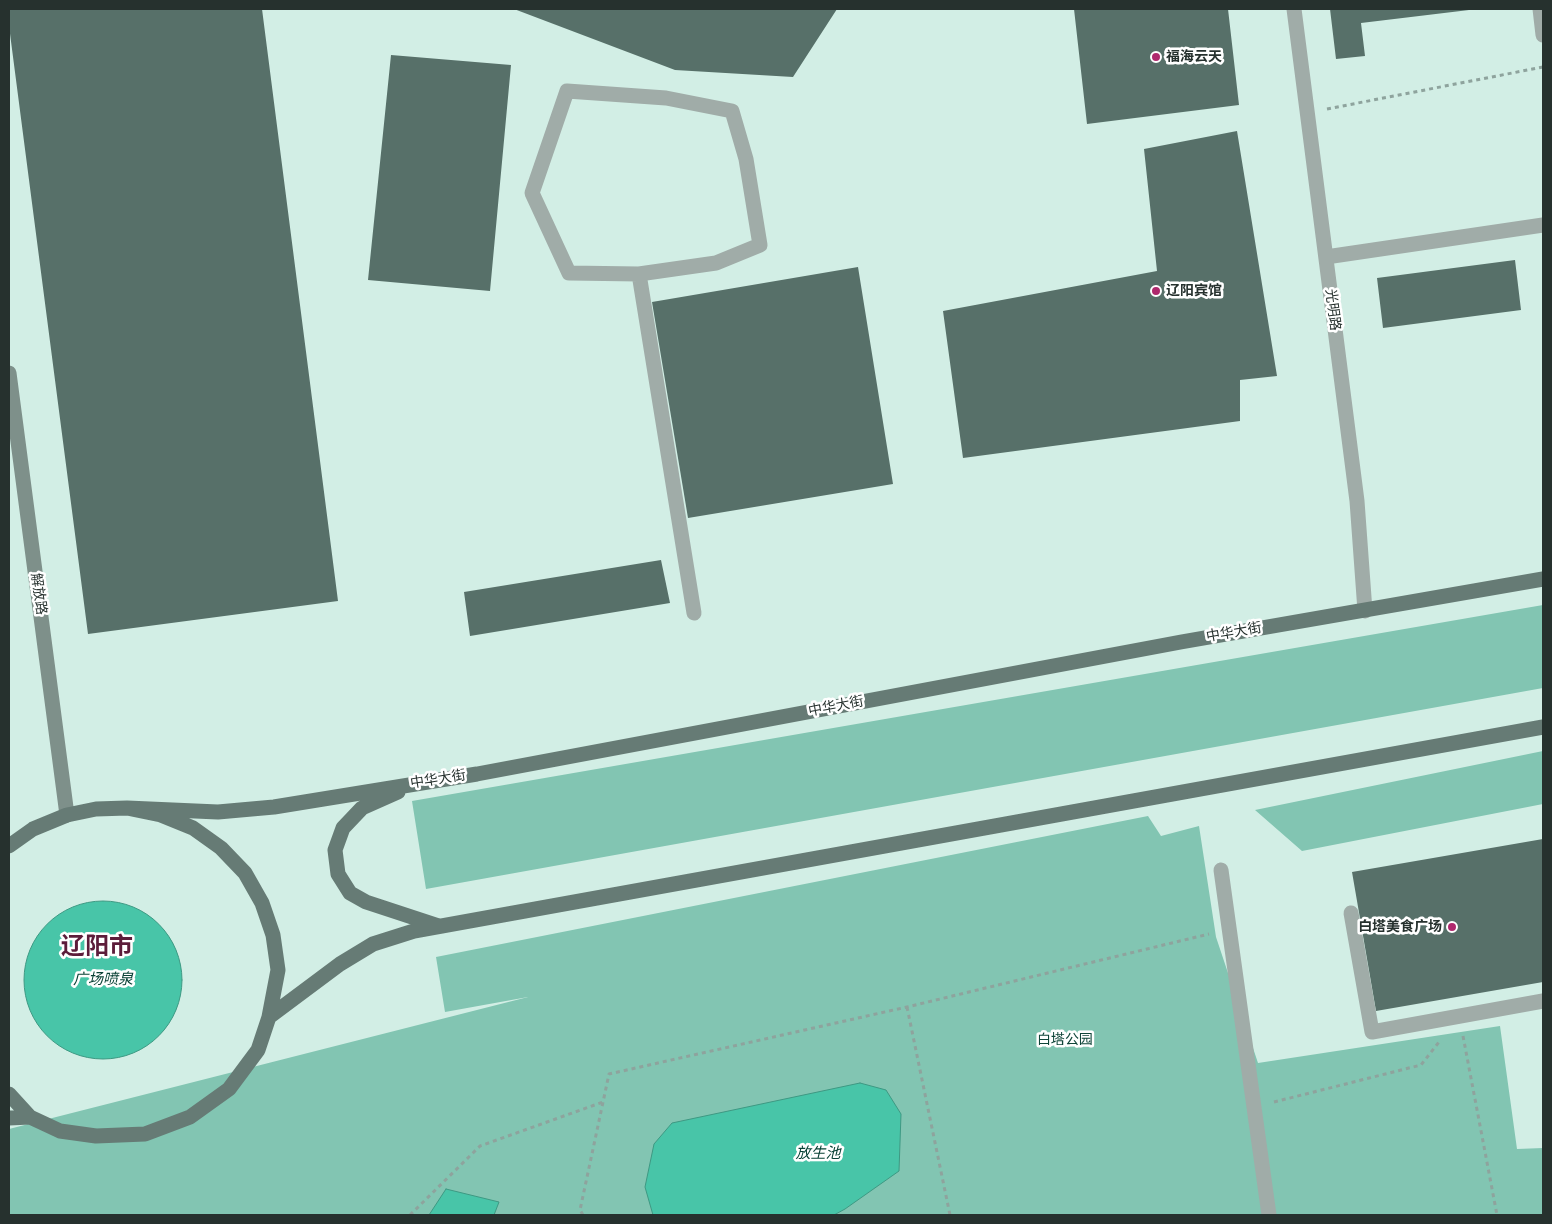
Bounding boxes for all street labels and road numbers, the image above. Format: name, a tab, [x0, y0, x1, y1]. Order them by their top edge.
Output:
street label: 光明路	[1321, 288, 1343, 332]
street label: 解放路	[27, 572, 49, 616]
street label: 中华大街	[1205, 620, 1263, 646]
street label: 中华大街	[807, 693, 865, 721]
street label: 中华大街	[409, 767, 467, 793]

